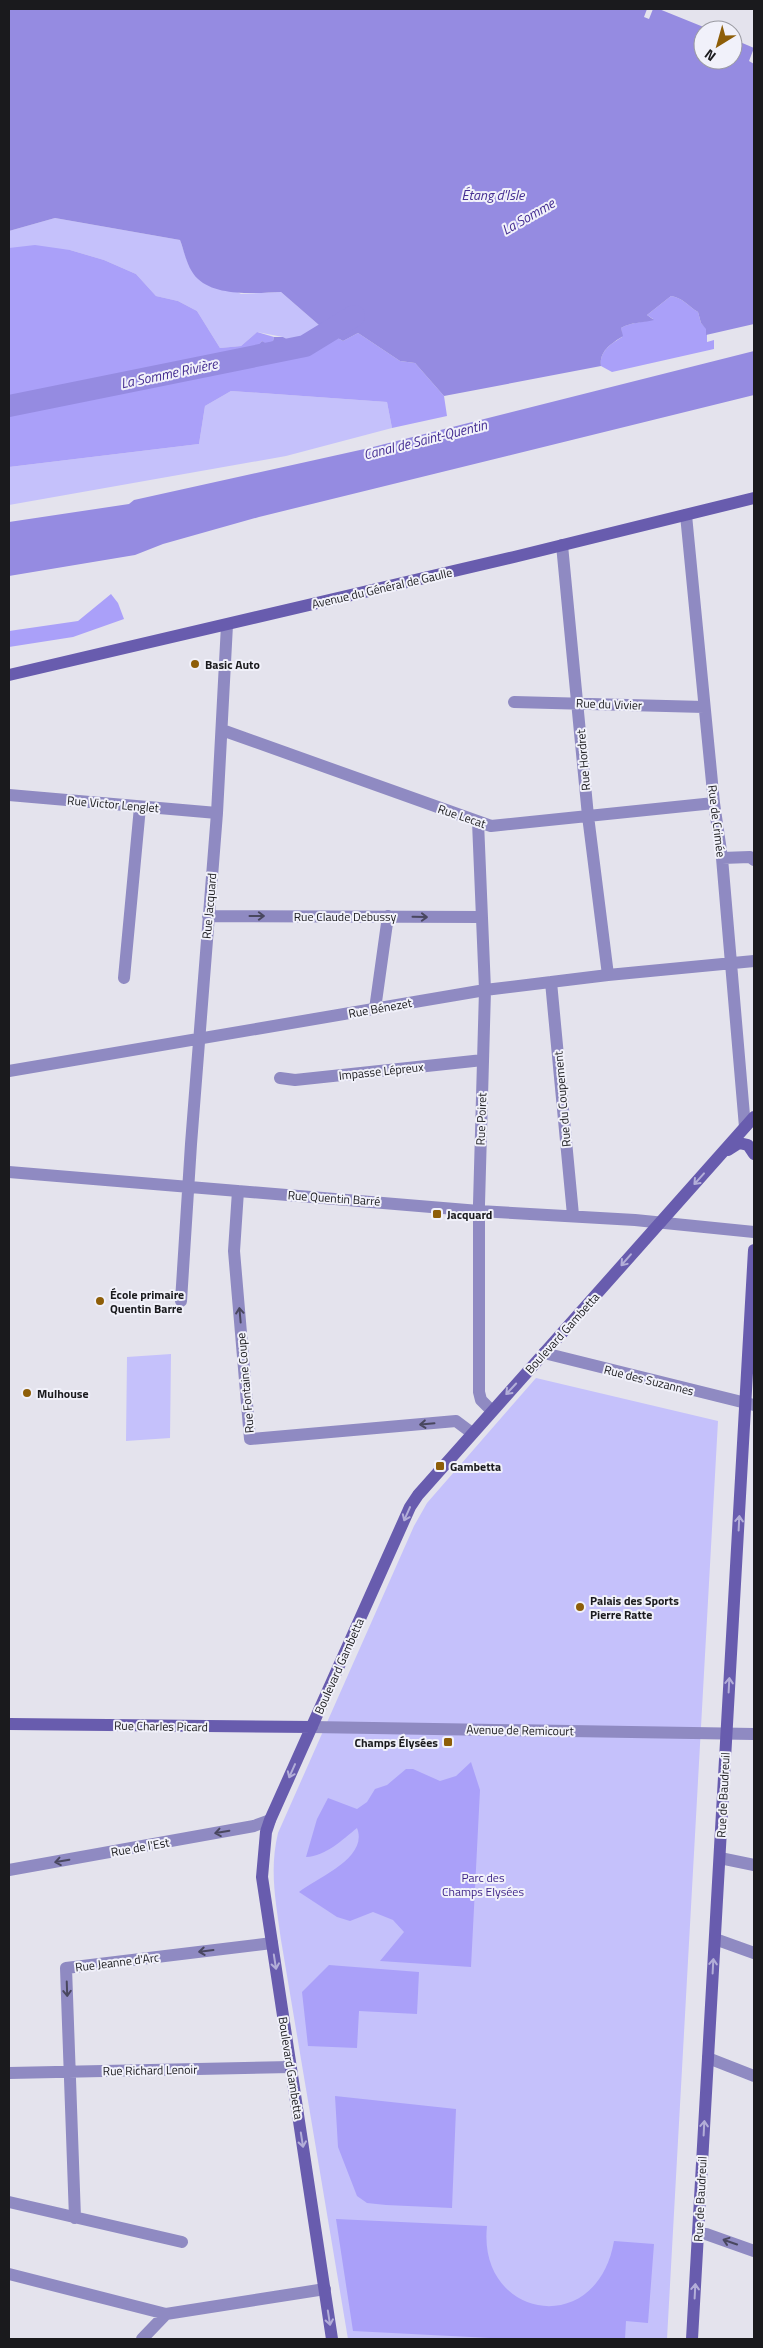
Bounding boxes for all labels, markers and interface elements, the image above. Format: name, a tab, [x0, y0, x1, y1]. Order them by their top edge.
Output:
north arrow	[693, 20, 743, 70]
text: N	[700, 44, 720, 67]
water label: Étang d'Isle	[461, 184, 526, 205]
water label: La Somme	[498, 192, 560, 240]
water label: La Somme Rivière	[119, 352, 221, 393]
water label: Canal de Saint-Quentin	[361, 413, 490, 464]
street label: Avenue du Général de Gaulle	[310, 563, 454, 613]
place label: Basic Auto	[205, 655, 260, 674]
marker: Basic Auto	[189, 658, 201, 670]
street label: Rue du Vivier	[576, 693, 642, 715]
street label: Rue Hordret	[571, 728, 595, 791]
street label: Rue de Crimée	[703, 784, 731, 858]
street label: Rue Victor Lenglet	[66, 791, 160, 818]
street label: Rue Lecat	[435, 799, 489, 833]
street label: Rue Jacquard	[197, 872, 221, 940]
street label: Rue Claude Debussy	[294, 907, 396, 926]
one-way arrow	[248, 911, 265, 921]
one-way arrow	[411, 912, 427, 922]
street label: Rue Bénezet	[347, 993, 414, 1023]
street label: Rue du Coupement	[548, 1050, 576, 1148]
street label: Impasse Lépreux	[338, 1057, 425, 1085]
street label: Rue Poiret	[471, 1092, 491, 1146]
one-way arrow	[693, 1173, 705, 1186]
street label: Rue Quentin Barré	[287, 1185, 381, 1211]
place label: Jacquard	[447, 1205, 492, 1224]
marker: Jacquard	[431, 1208, 443, 1220]
one-way arrow	[620, 1253, 632, 1266]
place label: École primaire Quentin Barre	[110, 1285, 184, 1318]
street label: Boulevard Gambetta	[520, 1288, 604, 1378]
marker: École primaire Quentin Barre	[94, 1295, 106, 1307]
one-way arrow	[235, 1307, 244, 1323]
street label: Rue Fontaine Coupe	[231, 1332, 259, 1434]
street label: Rue des Suzannes	[602, 1360, 696, 1400]
one-way arrow	[505, 1383, 517, 1396]
place label: Mulhouse	[37, 1384, 89, 1403]
marker: Mulhouse	[21, 1387, 33, 1399]
one-way arrow	[419, 1419, 435, 1429]
place label: Gambetta	[450, 1457, 501, 1476]
marker: Gambetta	[434, 1460, 446, 1472]
one-way arrow	[402, 1506, 412, 1521]
one-way arrow	[734, 1515, 743, 1531]
place label: Palais des Sports Pierre Ratte	[590, 1591, 679, 1624]
marker: Palais des Sports Pierre Ratte	[574, 1601, 586, 1613]
street label: Boulevard Gambetta	[309, 1615, 369, 1717]
one-way arrow	[725, 1677, 734, 1693]
street label: Rue Charles Picard	[114, 1716, 208, 1736]
street label: Avenue de Remicourt	[466, 1720, 575, 1740]
place label: Champs Élysées	[354, 1733, 438, 1752]
marker: Champs Élysées	[442, 1736, 454, 1748]
street label: Rue de Baudreuil	[711, 1752, 735, 1838]
one-way arrow	[287, 1763, 296, 1778]
one-way arrow	[215, 1827, 231, 1837]
street label: Rue de l'Est	[109, 1832, 172, 1861]
one-way arrow	[55, 1856, 71, 1866]
park label: Parc des Champs Elysées	[442, 1868, 524, 1901]
one-way arrow	[198, 1946, 214, 1956]
street label: Rue Jeanne d'Arc	[74, 1947, 160, 1977]
one-way arrow	[270, 1954, 280, 1970]
one-way arrow	[709, 1958, 718, 1974]
one-way arrow	[62, 1981, 71, 1997]
street label: Boulevard Gambetta	[274, 2015, 308, 2121]
street label: Rue Richard Lenoir	[103, 2060, 197, 2080]
one-way arrow	[700, 2121, 709, 2137]
one-way arrow	[297, 2132, 307, 2148]
street label: Rue de Baudreuil	[688, 2156, 712, 2242]
one-way arrow	[723, 2237, 738, 2246]
one-way arrow	[690, 2283, 699, 2299]
one-way arrow	[325, 2310, 335, 2326]

